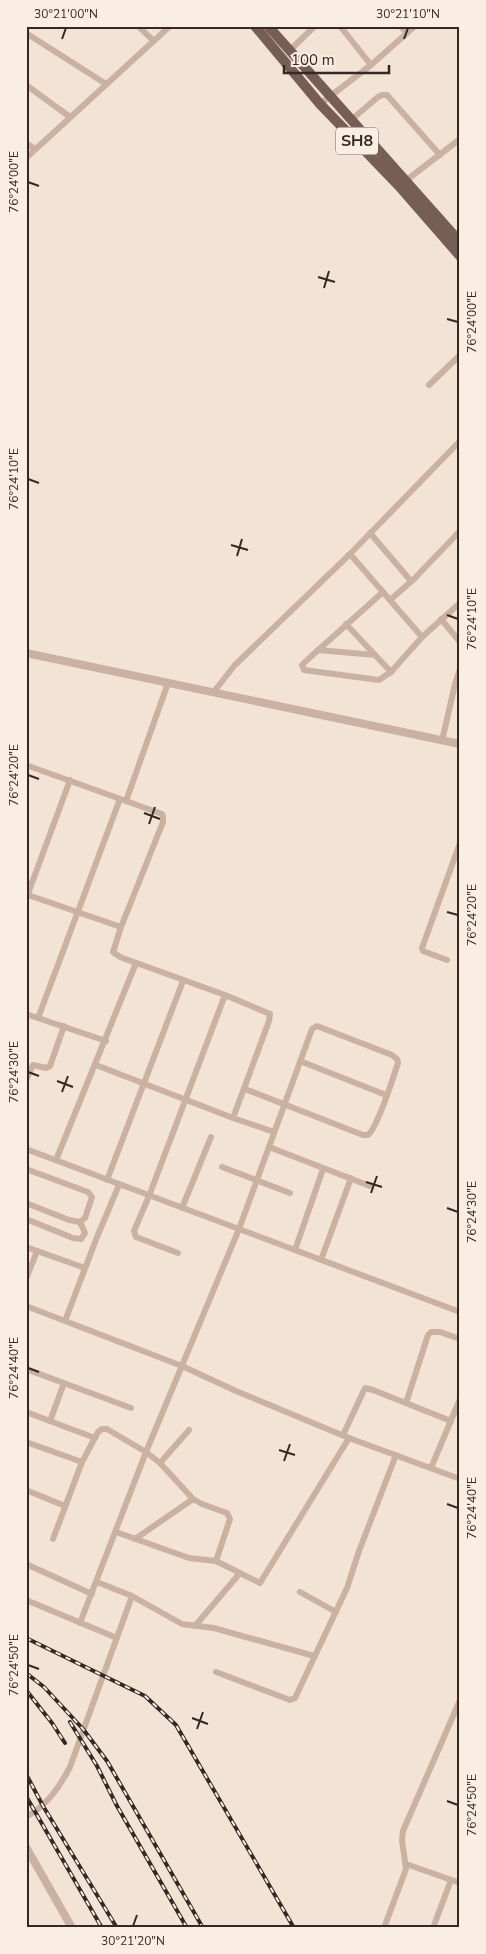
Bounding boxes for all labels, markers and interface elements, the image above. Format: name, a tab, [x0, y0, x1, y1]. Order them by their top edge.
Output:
text: 30°21'00"N	[34, 6, 98, 22]
text: 30°21'10"N	[376, 6, 440, 22]
scale bar	[284, 42, 388, 74]
text: 100 m	[291, 50, 335, 70]
road number: SH8	[336, 128, 378, 154]
text: 76°24'00"E	[6, 151, 22, 213]
text: 76°24'00"E	[464, 291, 480, 353]
text: 76°24'10"E	[6, 448, 22, 510]
text: 76°24'10"E	[464, 588, 480, 650]
text: 76°24'20"E	[6, 744, 22, 806]
text: 76°24'20"E	[464, 884, 480, 946]
text: 76°24'30"E	[6, 1041, 22, 1103]
text: 76°24'30"E	[464, 1181, 480, 1243]
text: 76°24'40"E	[6, 1337, 22, 1399]
text: 76°24'40"E	[464, 1477, 480, 1539]
text: 76°24'50"E	[6, 1634, 22, 1696]
text: 76°24'50"E	[464, 1774, 480, 1836]
text: 30°21'20"N	[101, 1933, 165, 1949]

